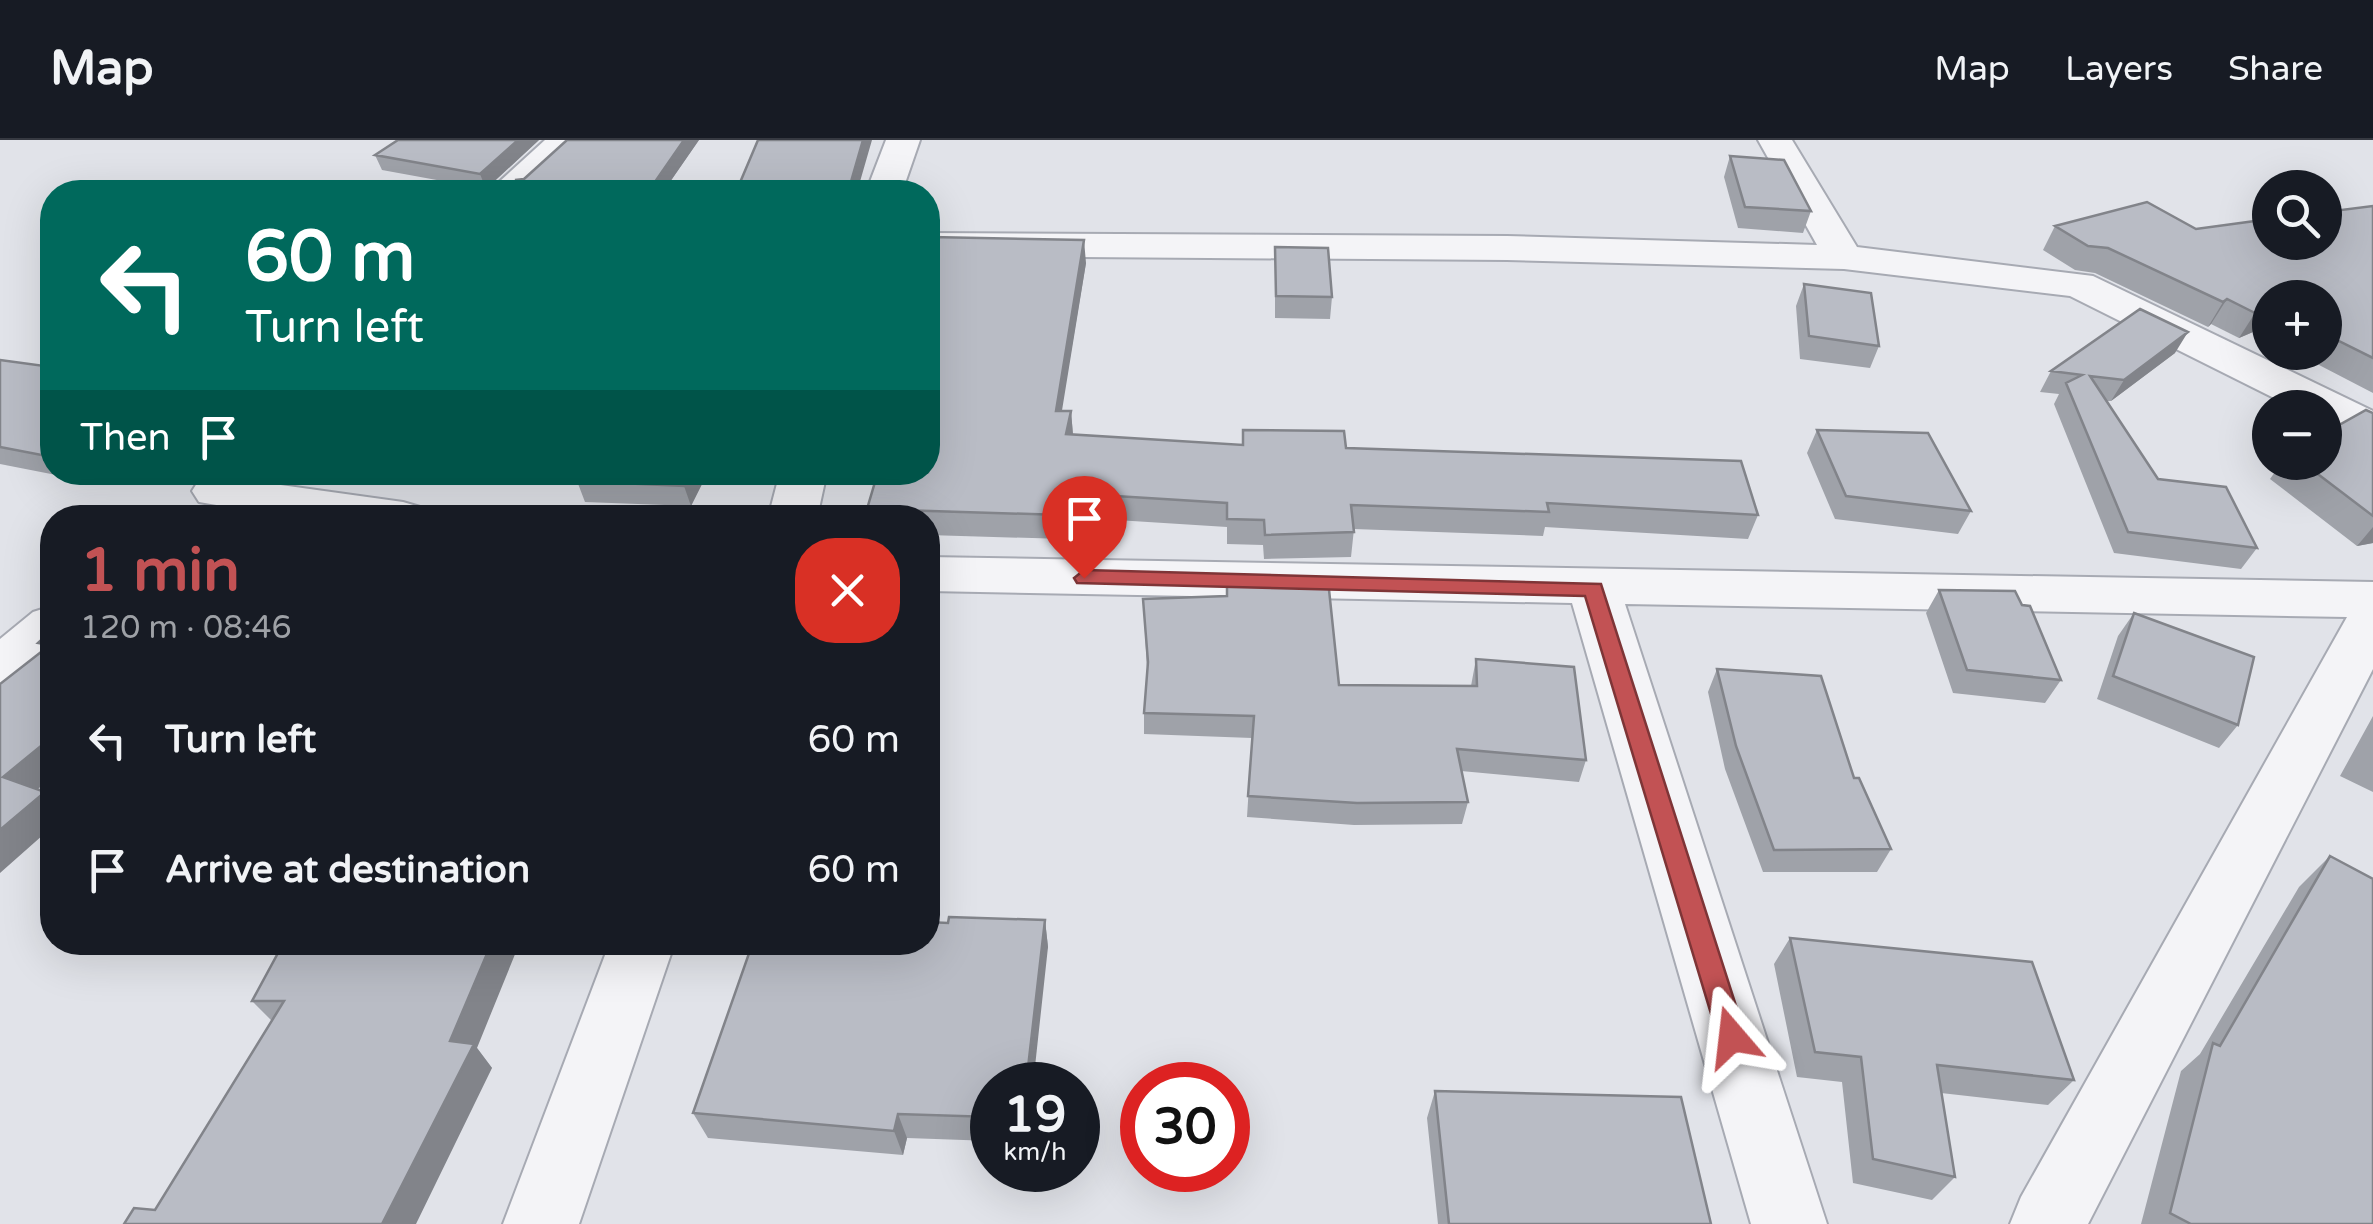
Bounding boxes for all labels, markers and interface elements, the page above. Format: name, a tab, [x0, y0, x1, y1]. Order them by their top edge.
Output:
text: Map	[50, 40, 154, 98]
text: Map	[1934, 48, 2010, 90]
text: Layers	[2065, 48, 2173, 90]
text: Share	[2228, 48, 2323, 90]
map controls	[2252, 170, 2342, 480]
button: search	[2252, 170, 2342, 260]
text: 60 m	[245, 216, 415, 300]
icon: left	[80, 220, 210, 350]
button: +	[2252, 280, 2342, 370]
text: Turn left	[245, 301, 424, 355]
button: −	[2252, 390, 2342, 480]
icon: arrive	[191, 410, 246, 465]
text: Then	[80, 415, 171, 461]
pin	[1042, 476, 1127, 579]
icon: arrive	[1057, 491, 1112, 546]
text: 1 min	[80, 535, 240, 607]
button: close	[795, 538, 900, 643]
text: 120 m · 08:46	[80, 609, 292, 647]
icon: left	[80, 713, 135, 768]
text: Turn left	[165, 717, 316, 763]
text: 60 m	[808, 717, 900, 763]
icon: arrive	[80, 843, 135, 898]
text: Arrive at destination	[165, 847, 530, 893]
text: 60 m	[808, 847, 900, 893]
position arrow	[1680, 985, 1784, 1089]
speed limit sign: 30	[1120, 1062, 1250, 1192]
text: 19	[1004, 1085, 1066, 1145]
text: km/h	[1004, 1137, 1066, 1167]

